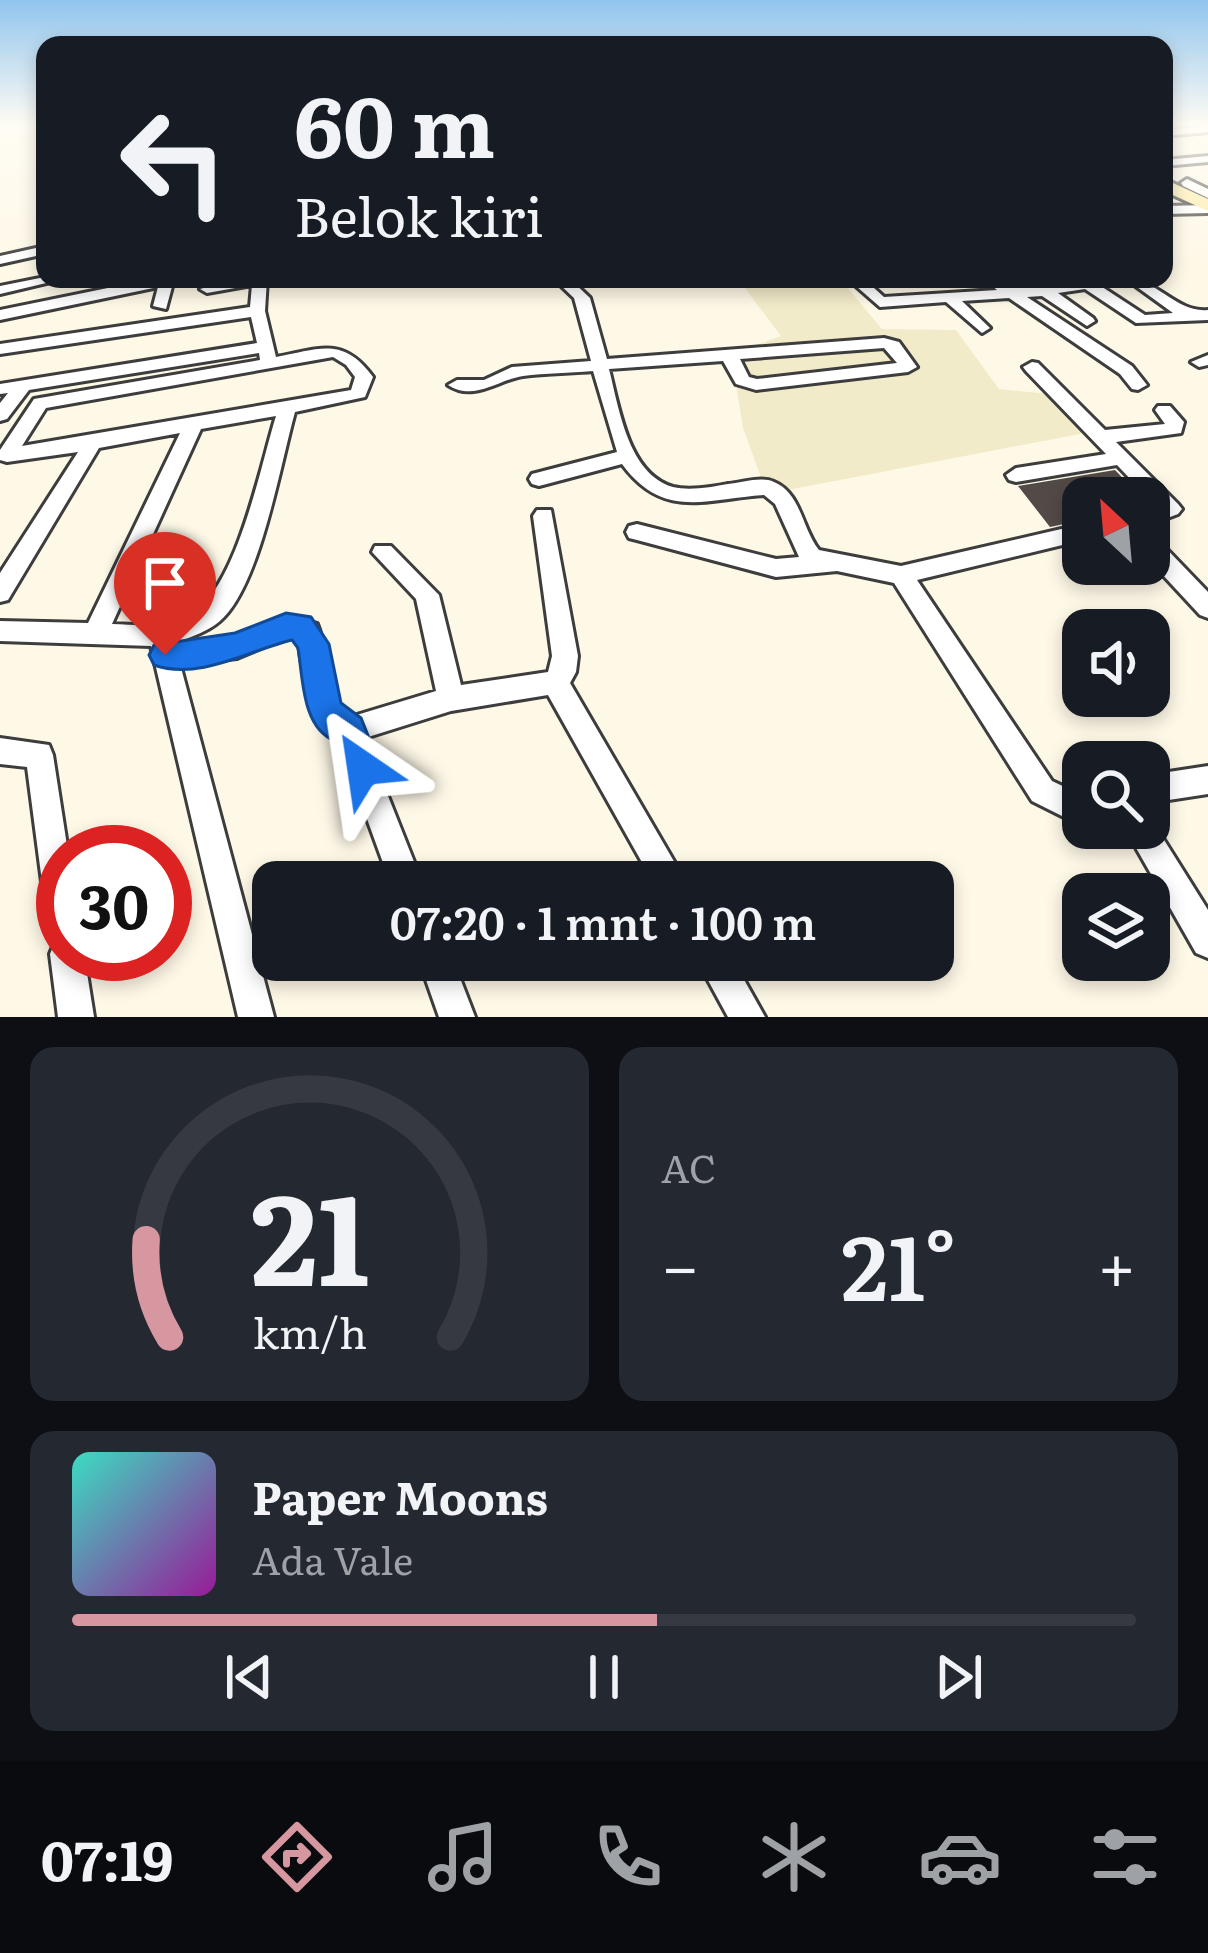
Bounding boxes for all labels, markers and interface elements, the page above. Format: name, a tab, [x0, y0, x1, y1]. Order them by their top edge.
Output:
text: 60 m	[294, 59, 495, 184]
icon: left	[96, 84, 252, 240]
text: Belok kiri	[294, 173, 543, 254]
north arrow	[1062, 477, 1170, 585]
map controls	[1062, 477, 1170, 981]
pin	[114, 532, 216, 655]
icon: arrive	[132, 550, 198, 616]
button: sound	[1062, 609, 1170, 717]
position arrow	[300, 705, 426, 831]
button: search	[1062, 741, 1170, 849]
speed limit sign: 30	[36, 825, 192, 981]
button: layers	[1062, 873, 1170, 981]
text: 07:20 · 1 mnt · 100 m	[390, 887, 816, 954]
text: AC	[661, 1137, 716, 1195]
text: 21	[250, 1139, 369, 1324]
text: 21°	[841, 1195, 956, 1329]
text: −	[661, 1213, 699, 1311]
text: +	[1098, 1213, 1136, 1311]
text: km/h	[252, 1299, 367, 1362]
text: Paper Moons	[252, 1462, 548, 1529]
text: Ada Vale	[252, 1529, 413, 1587]
icon: previous	[216, 1644, 282, 1710]
icon: pause	[571, 1644, 637, 1710]
icon: next	[926, 1644, 992, 1710]
icon: directions	[255, 1815, 339, 1899]
icon: music	[421, 1815, 505, 1899]
icon: phone	[586, 1815, 670, 1899]
icon: climate	[752, 1815, 836, 1899]
icon: car	[918, 1815, 1002, 1899]
icon: filters	[1083, 1815, 1167, 1899]
text: 07:19	[41, 1817, 173, 1898]

